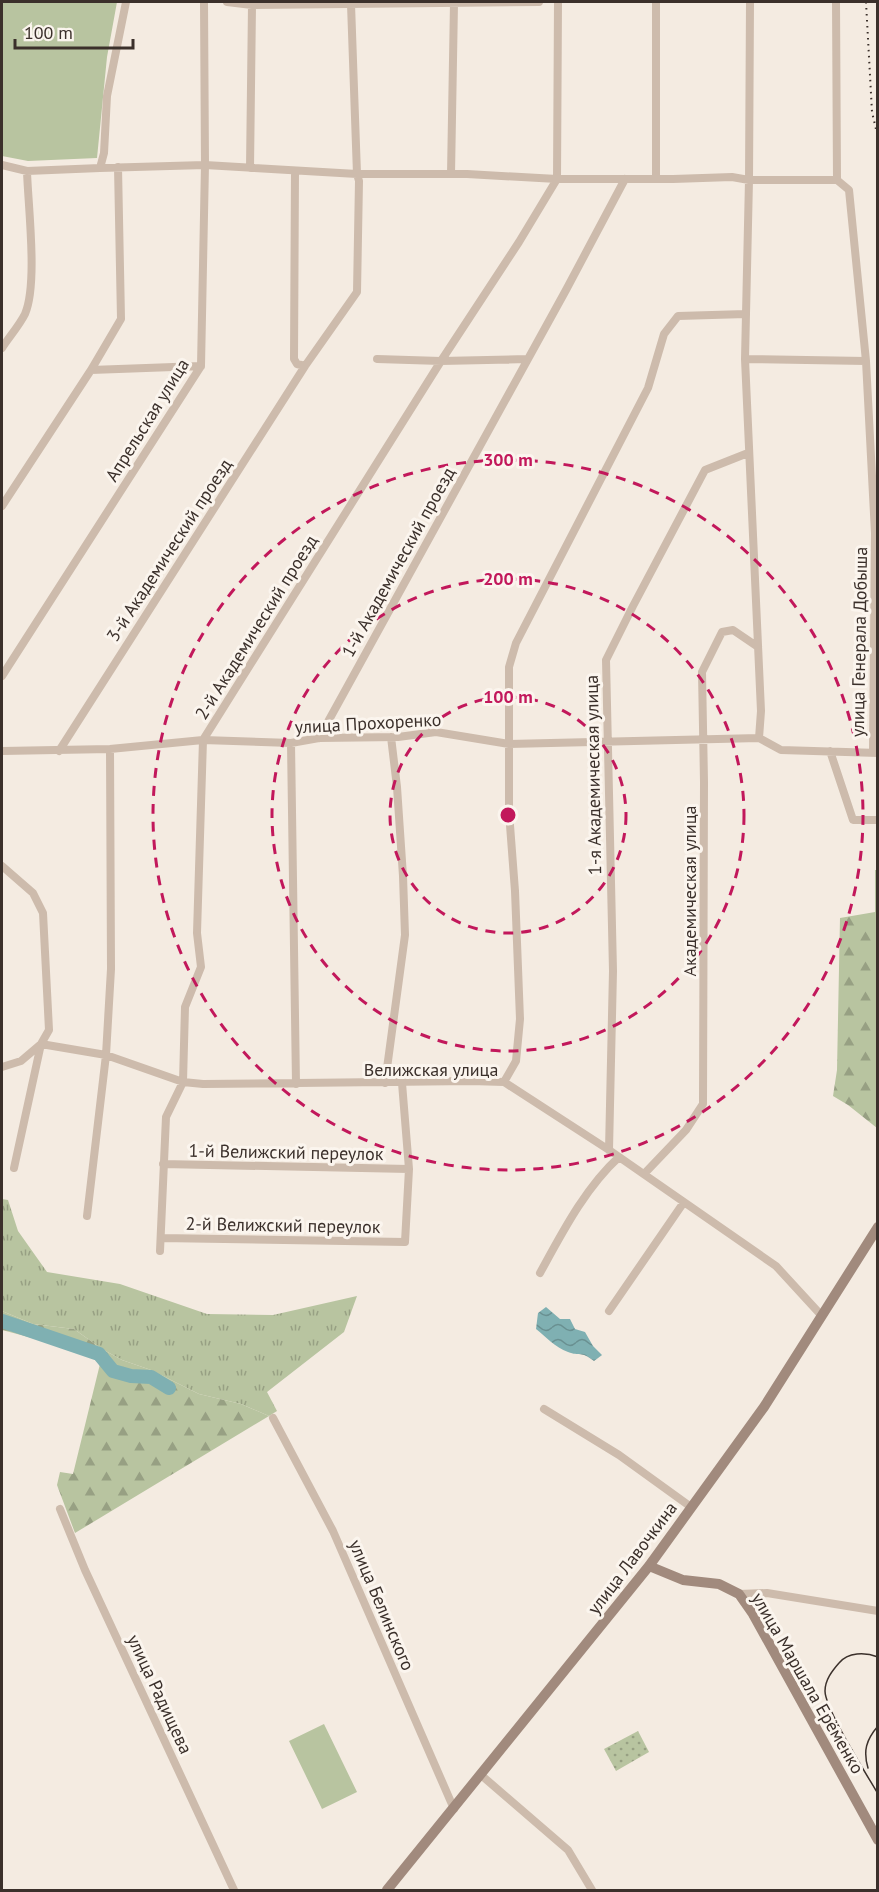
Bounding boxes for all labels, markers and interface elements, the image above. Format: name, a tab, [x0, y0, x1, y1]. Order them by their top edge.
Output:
scale bar	[15, 12, 134, 50]
text: 100 m	[24, 21, 73, 44]
street label: Апрельская улица	[100, 354, 194, 486]
text: 300 m	[483, 448, 533, 471]
street label: 3-й Академический проезд	[101, 454, 237, 646]
street label: 1-й Академический проезд	[336, 463, 460, 661]
street label: 2-й Академический проезд	[190, 530, 322, 724]
street label: улица Генерала Добыша	[846, 547, 872, 737]
text: 200 m	[483, 567, 533, 590]
street label: 1-я Академическая улица	[580, 675, 606, 875]
text: 100 m	[483, 685, 533, 708]
street label: улица Прохоренко	[294, 708, 442, 738]
centre of rings	[498, 805, 518, 825]
street label: Академическая улица	[678, 806, 701, 976]
street label: Велижская улица	[364, 1058, 498, 1081]
street label: 1-й Велижский переулок	[188, 1139, 384, 1165]
street label: 2-й Велижский переулок	[185, 1212, 381, 1238]
street label: улица Лавочкина	[582, 1497, 682, 1619]
street label: улица Белинского	[344, 1536, 420, 1674]
street label: улица Маршала Ерёменко	[747, 1588, 869, 1778]
street label: улица Радищева	[122, 1631, 198, 1757]

